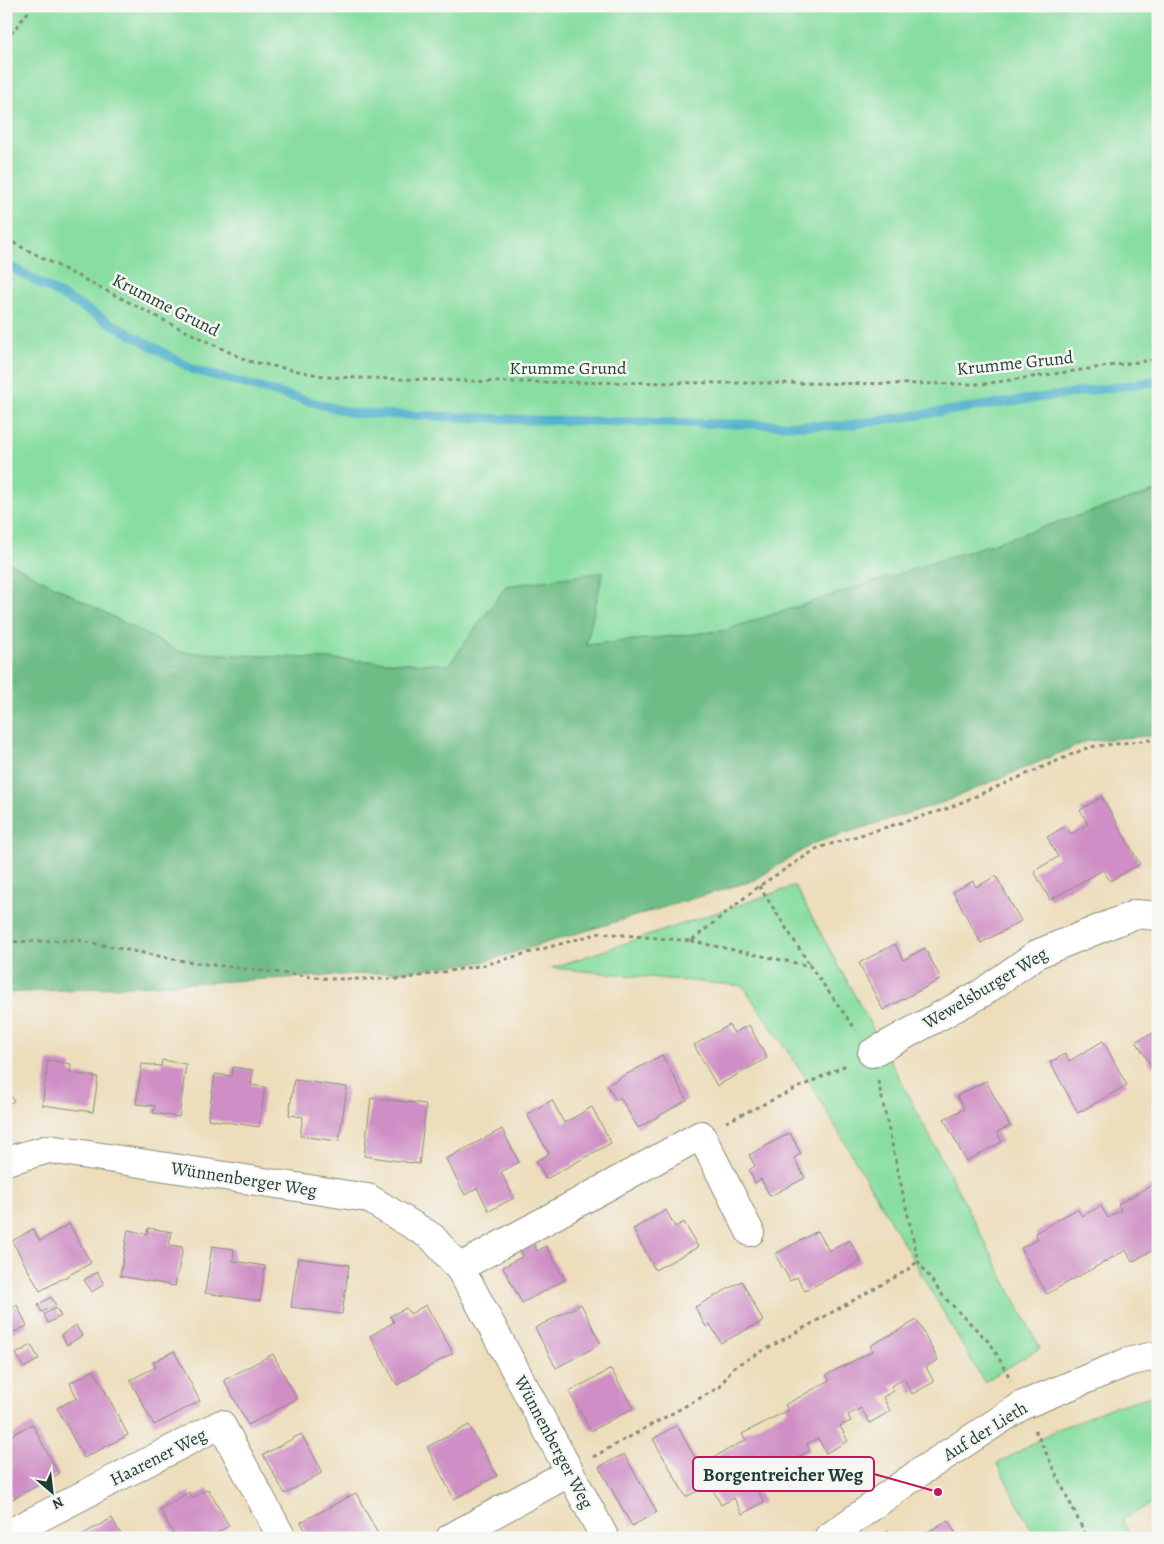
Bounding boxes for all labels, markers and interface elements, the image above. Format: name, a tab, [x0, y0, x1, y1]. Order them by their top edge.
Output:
street label: Krumme Grund	[108, 268, 224, 342]
street label: Krumme Grund	[955, 345, 1075, 381]
street label: Krumme Grund	[509, 356, 627, 380]
street label: Wewelsburger Weg	[917, 941, 1052, 1035]
street label: Wünnenberger Weg	[168, 1155, 319, 1202]
street label: Wünnenberger Weg	[508, 1370, 599, 1513]
street label: Auf der Lieth	[937, 1395, 1032, 1467]
street label: Haarener Weg	[106, 1422, 210, 1492]
callout: Borgentreicher Weg	[693, 1457, 874, 1491]
text: Borgentreicher Weg	[703, 1462, 863, 1488]
north arrow	[28, 1466, 78, 1516]
text: N	[49, 1492, 67, 1514]

